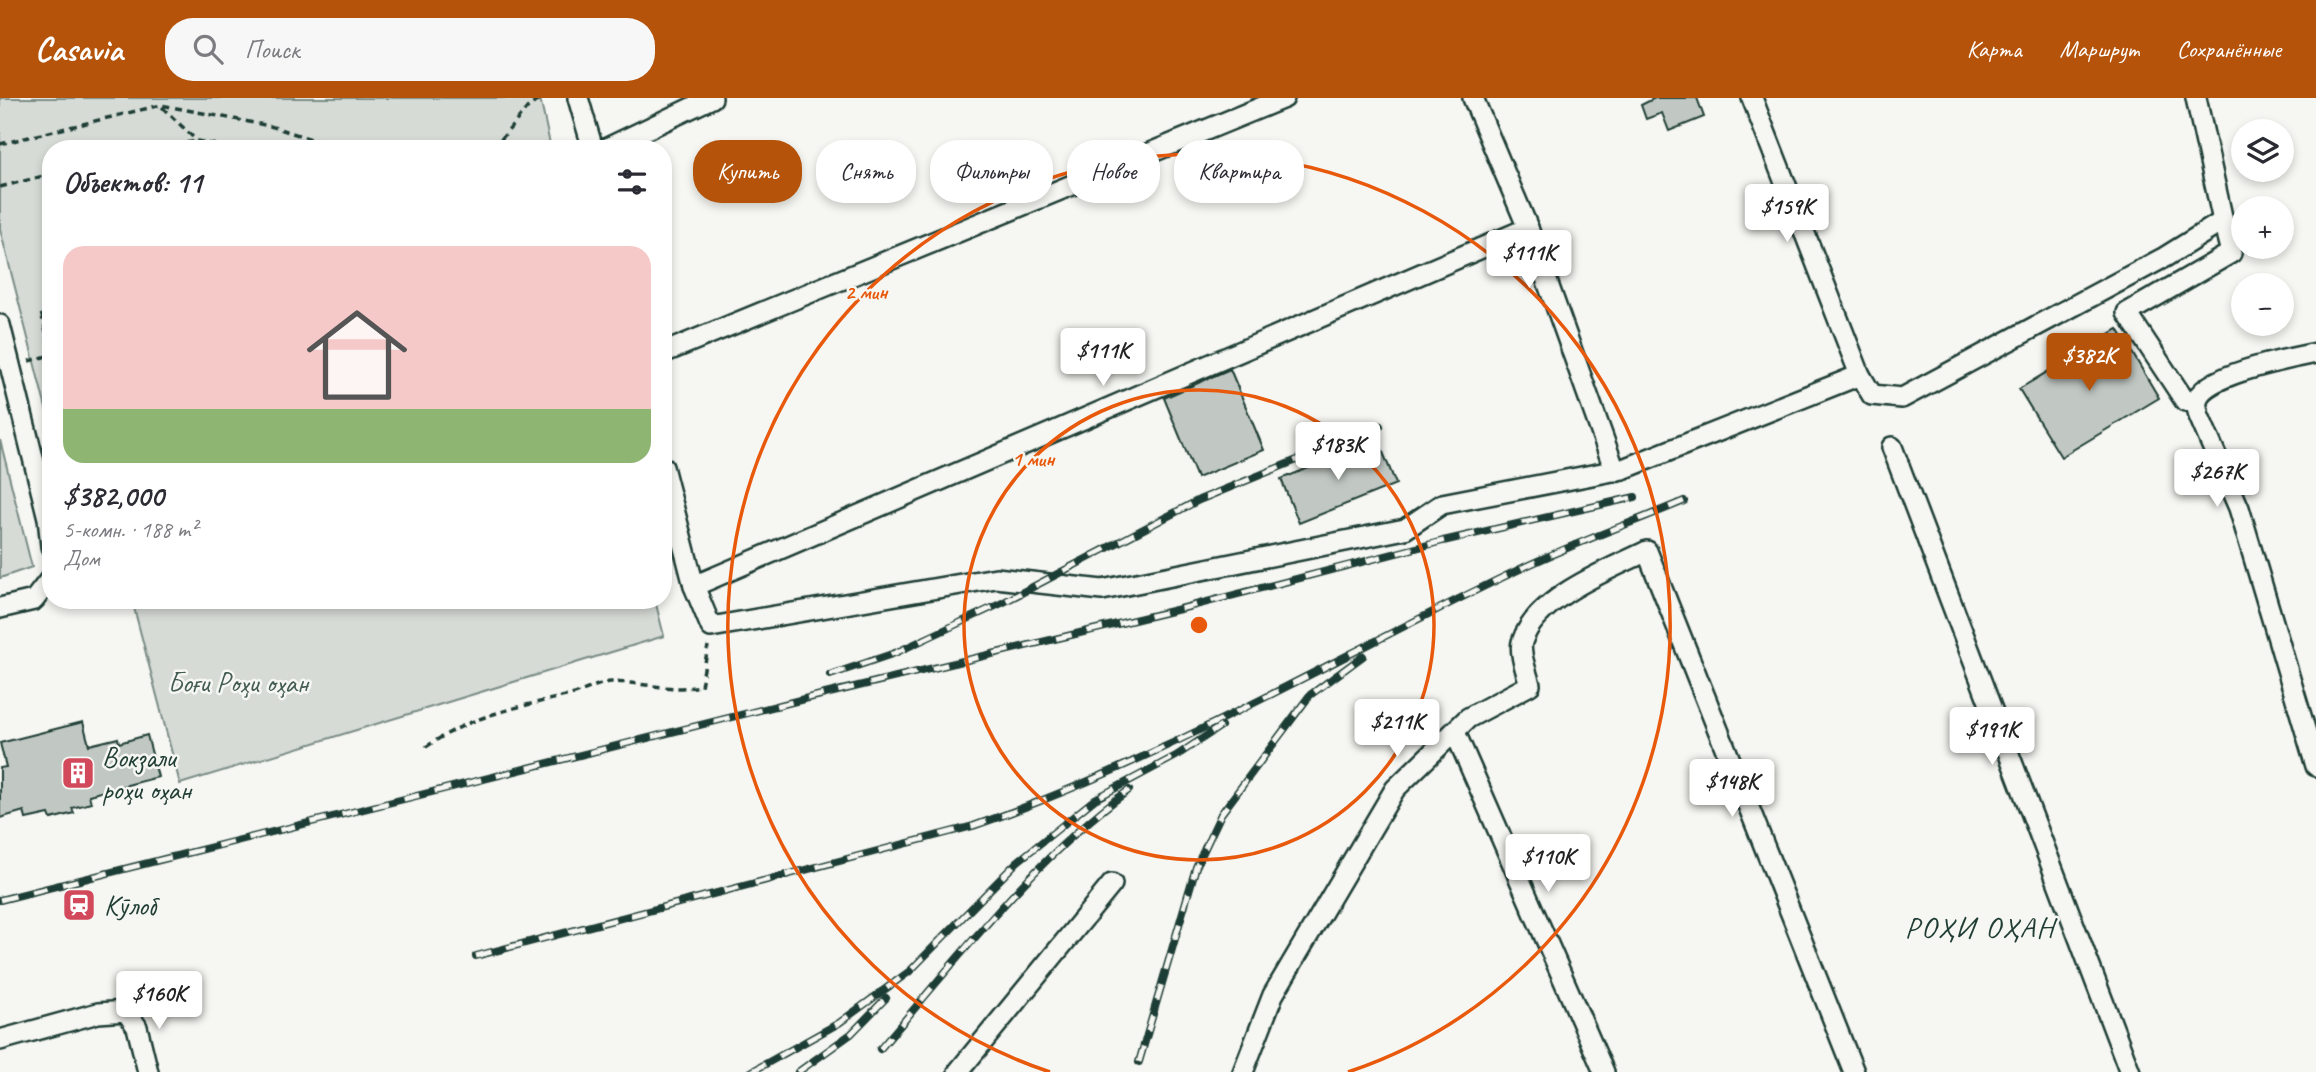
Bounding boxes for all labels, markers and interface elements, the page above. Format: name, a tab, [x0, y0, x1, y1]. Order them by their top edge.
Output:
search box	[165, 18, 655, 81]
text: Casavia	[35, 28, 123, 70]
icon: search	[189, 30, 227, 68]
text: Поиск	[245, 33, 300, 66]
text: Карта	[1967, 34, 2022, 64]
text: Маршрут	[2060, 34, 2139, 64]
text: Сохранённые	[2177, 34, 2281, 64]
map controls	[2231, 119, 2294, 336]
button: layers	[2231, 119, 2294, 182]
chip: Купить	[693, 140, 802, 203]
chip: Снять	[816, 140, 916, 203]
chip: Фильтры	[930, 140, 1053, 203]
chip: Новое	[1067, 140, 1160, 203]
chip: Квартира	[1174, 140, 1304, 203]
text: Объектов: 11	[63, 163, 202, 201]
icon: filters	[613, 163, 651, 201]
pin: $159K	[1738, 184, 1836, 244]
text: $159K	[1761, 192, 1813, 221]
button: +	[2231, 196, 2294, 259]
pin: $111K	[1480, 230, 1578, 290]
text: $111K	[1502, 238, 1556, 267]
button: −	[2231, 273, 2294, 336]
text: 2 мин	[845, 279, 889, 305]
icon: home	[294, 292, 420, 418]
pin: $111K	[1054, 328, 1152, 388]
pin: $382K	[2040, 334, 2138, 393]
text: $111K	[1076, 336, 1130, 365]
text: $382K	[2062, 341, 2116, 370]
pin: $183K	[1289, 422, 1387, 482]
text: $183K	[1311, 430, 1365, 459]
text: 1 мин	[1012, 446, 1056, 472]
pin: $267K	[2168, 450, 2266, 509]
text: $267K	[2190, 457, 2244, 486]
text: $382,000	[63, 477, 163, 515]
text: 5-комн. · 188 m²	[63, 515, 197, 544]
text: Дом	[63, 544, 100, 573]
centre of rings	[1187, 613, 1211, 637]
park label: Боғи Роҳи оҳан	[168, 665, 310, 700]
pin: $211K	[1348, 700, 1446, 759]
text: $211K	[1370, 707, 1424, 736]
pin: $191K	[1943, 708, 2041, 767]
text: $191K	[1966, 715, 2018, 744]
place label: Вокзали роҳи оҳан	[102, 740, 193, 807]
building icon: Вокзали роҳи оҳан	[59, 754, 97, 792]
pin: $148K	[1683, 760, 1781, 819]
text: $148K	[1705, 767, 1759, 796]
pin: $110K	[1499, 834, 1597, 894]
text: $110K	[1521, 842, 1575, 871]
station icon: Кӯлоб	[60, 886, 98, 924]
place label: Кӯлоб	[104, 888, 160, 923]
district label: РОҲИ ОҲАН	[1905, 908, 2058, 946]
pin: $160K	[110, 972, 208, 1031]
text: $160K	[132, 979, 186, 1008]

